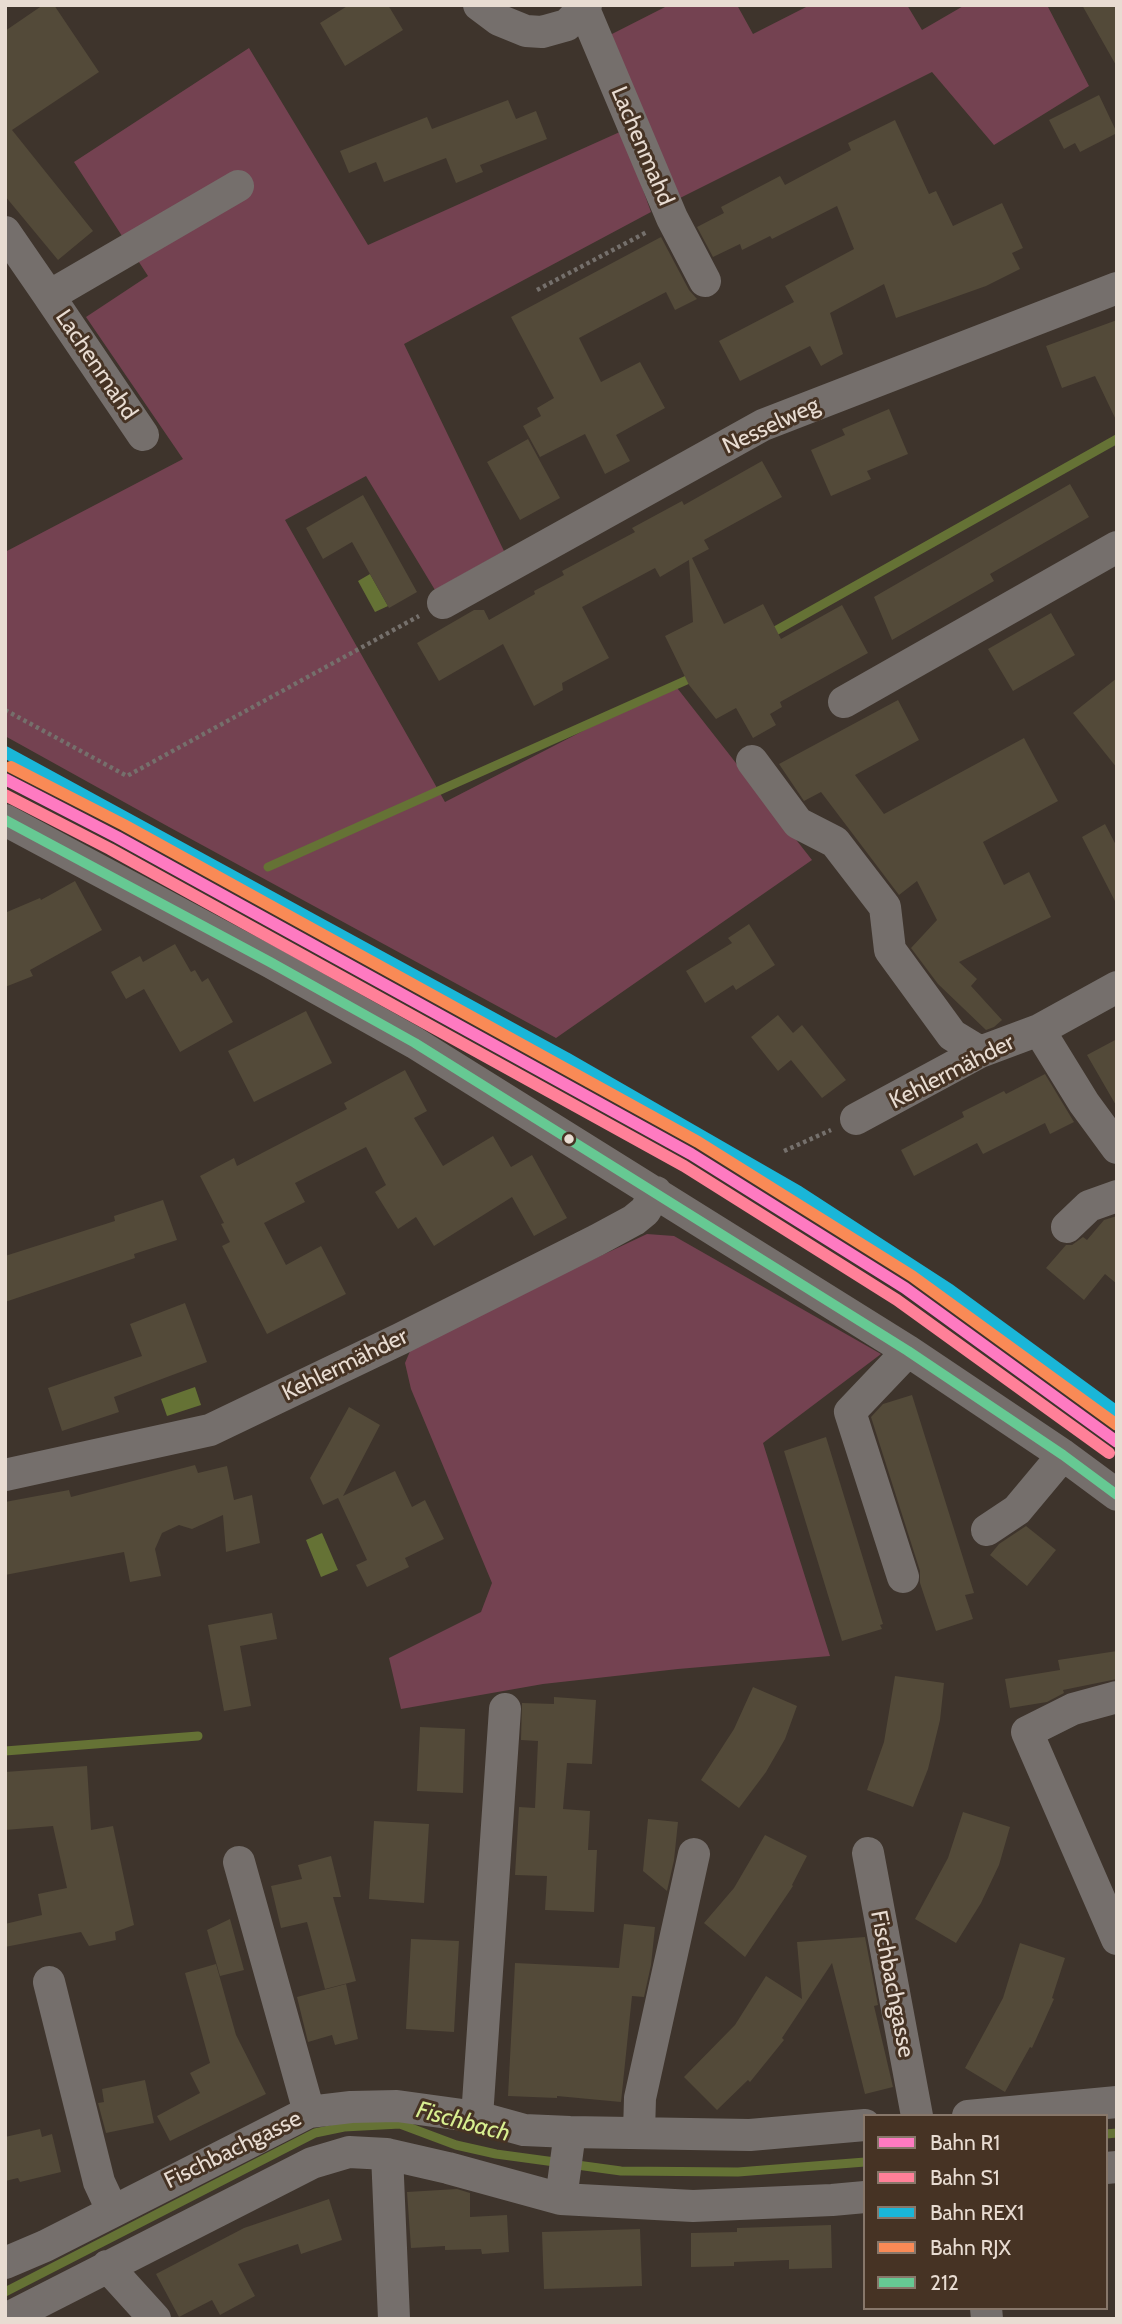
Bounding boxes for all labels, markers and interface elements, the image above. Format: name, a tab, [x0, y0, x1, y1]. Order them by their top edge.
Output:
street label: Lachenmahd	[605, 82, 679, 210]
street label: Lachenmahd	[49, 305, 143, 425]
street label: Nesselweg	[718, 392, 824, 460]
street label: Kehlermähder	[885, 1029, 1019, 1115]
unlabelled marker	[562, 1132, 576, 1146]
street label: Kehlermähder	[278, 1323, 412, 1407]
street label: Fischbachgasse	[864, 1908, 920, 2060]
water label: Fischbach	[413, 2096, 513, 2148]
street label: Fischbachgasse	[160, 2105, 306, 2195]
legend	[863, 2114, 1108, 2310]
text: Bahn R1	[930, 2130, 1000, 2155]
text: Bahn S1	[930, 2165, 1000, 2190]
text: Bahn REX1	[930, 2200, 1024, 2225]
text: Bahn RJX	[930, 2235, 1011, 2260]
text: 212	[930, 2270, 959, 2295]

